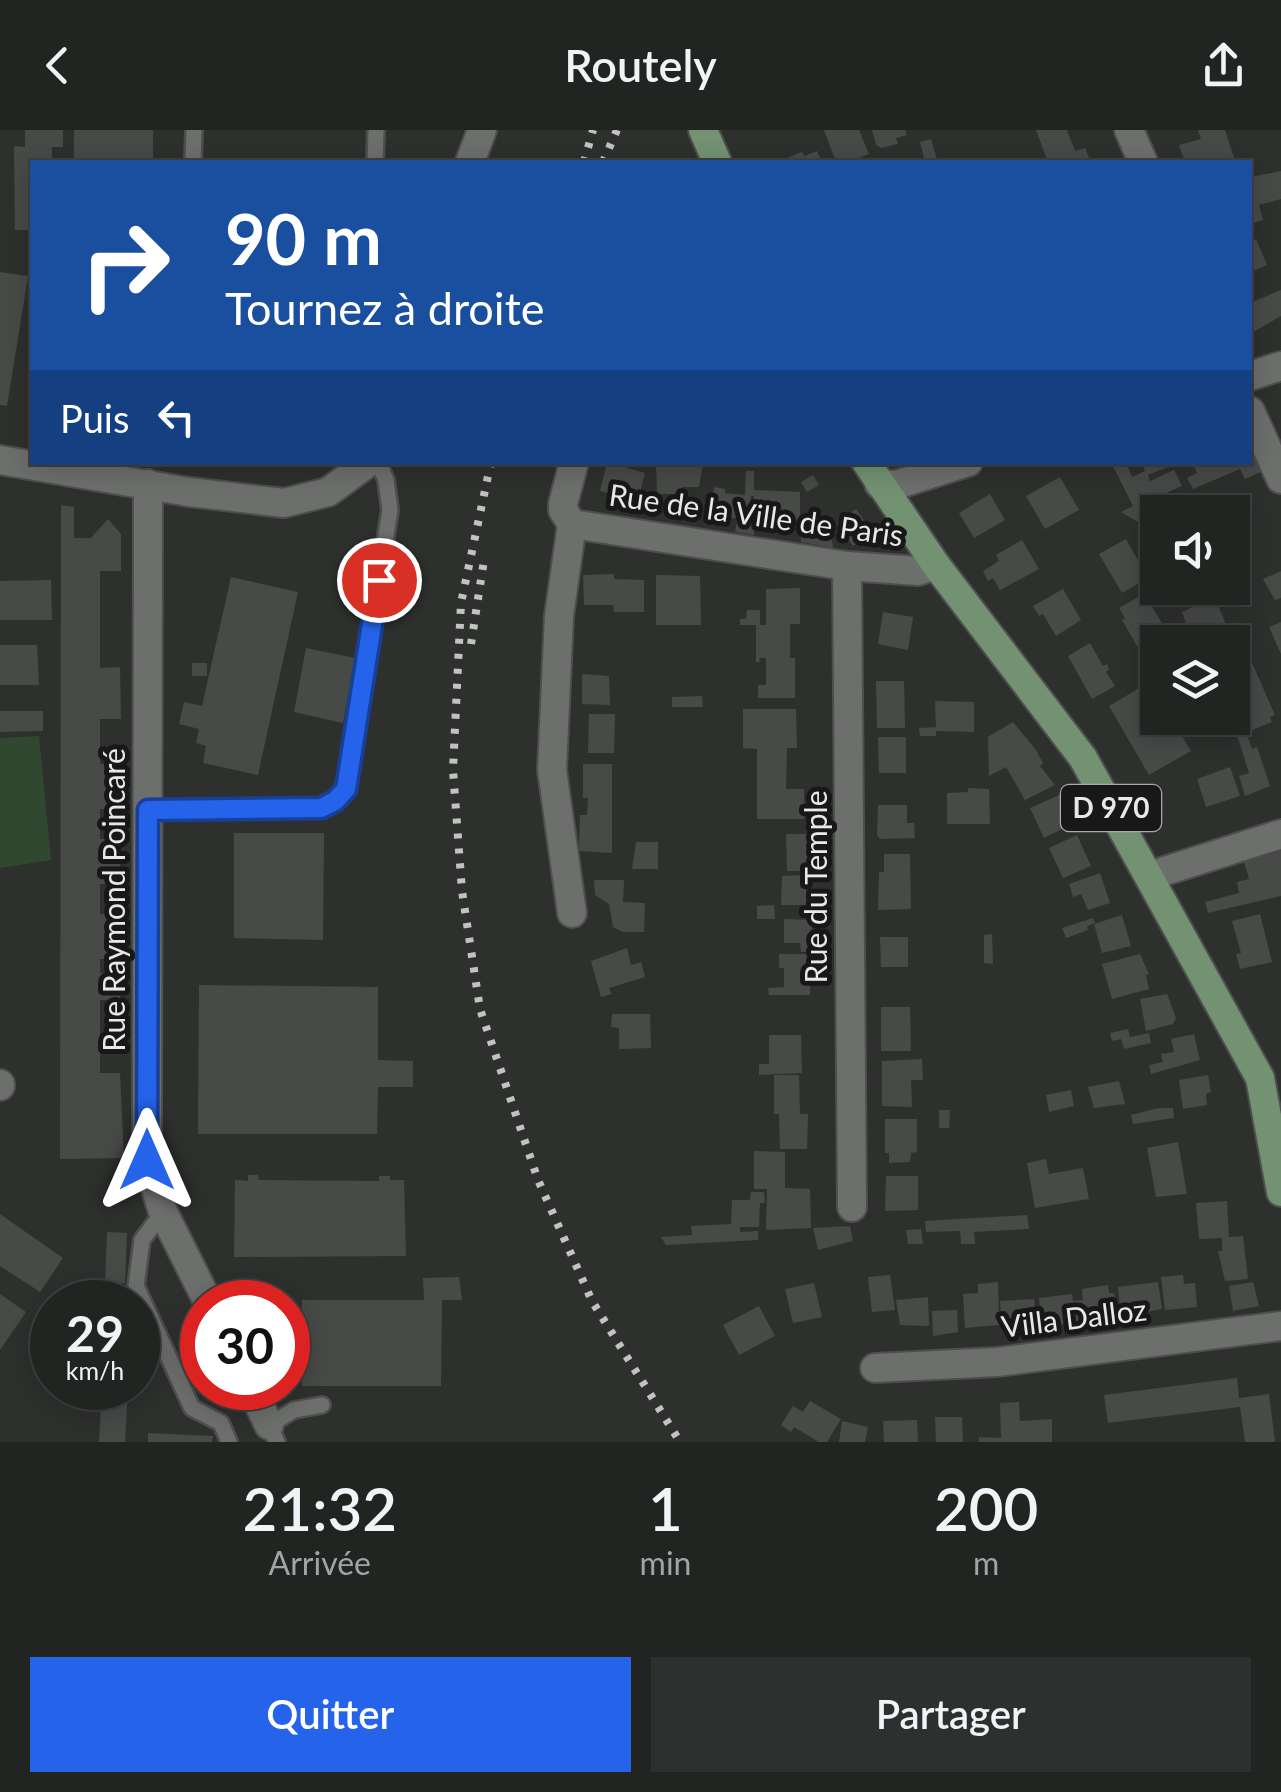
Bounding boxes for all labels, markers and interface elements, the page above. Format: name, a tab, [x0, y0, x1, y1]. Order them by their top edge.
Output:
icon: back	[30, 38, 85, 93]
text: Routely	[564, 38, 717, 92]
icon: share	[1196, 38, 1251, 93]
text: 90 m	[225, 196, 382, 280]
icon: right	[60, 200, 190, 330]
text: Tournez à droite	[225, 281, 544, 335]
icon: left	[149, 390, 204, 445]
text: Puis	[60, 395, 129, 441]
street label: Rue de la Ville de Paris	[607, 476, 906, 552]
map controls	[1140, 495, 1250, 735]
button: sound	[1140, 495, 1250, 605]
pin	[337, 538, 422, 623]
icon: arrive	[352, 553, 407, 608]
button: layers	[1140, 625, 1250, 735]
street label: Rue Raymond Poincaré	[95, 748, 131, 1052]
road number: D 970	[1061, 785, 1161, 831]
street label: Rue du Temple	[797, 790, 833, 984]
position arrow	[95, 1108, 199, 1212]
speed limit sign: 30	[180, 1280, 310, 1410]
street label: Villa Dalloz	[999, 1290, 1148, 1344]
text: 29	[66, 1303, 124, 1363]
text: km/h	[66, 1355, 124, 1385]
text: 21:32	[243, 1472, 397, 1544]
text: 1	[648, 1472, 683, 1544]
text: 200	[934, 1472, 1038, 1544]
text: Arrivée	[269, 1543, 371, 1582]
text: min	[640, 1543, 691, 1582]
text: m	[973, 1543, 999, 1582]
button: Quitter	[30, 1657, 631, 1772]
button: Partager	[651, 1657, 1251, 1772]

